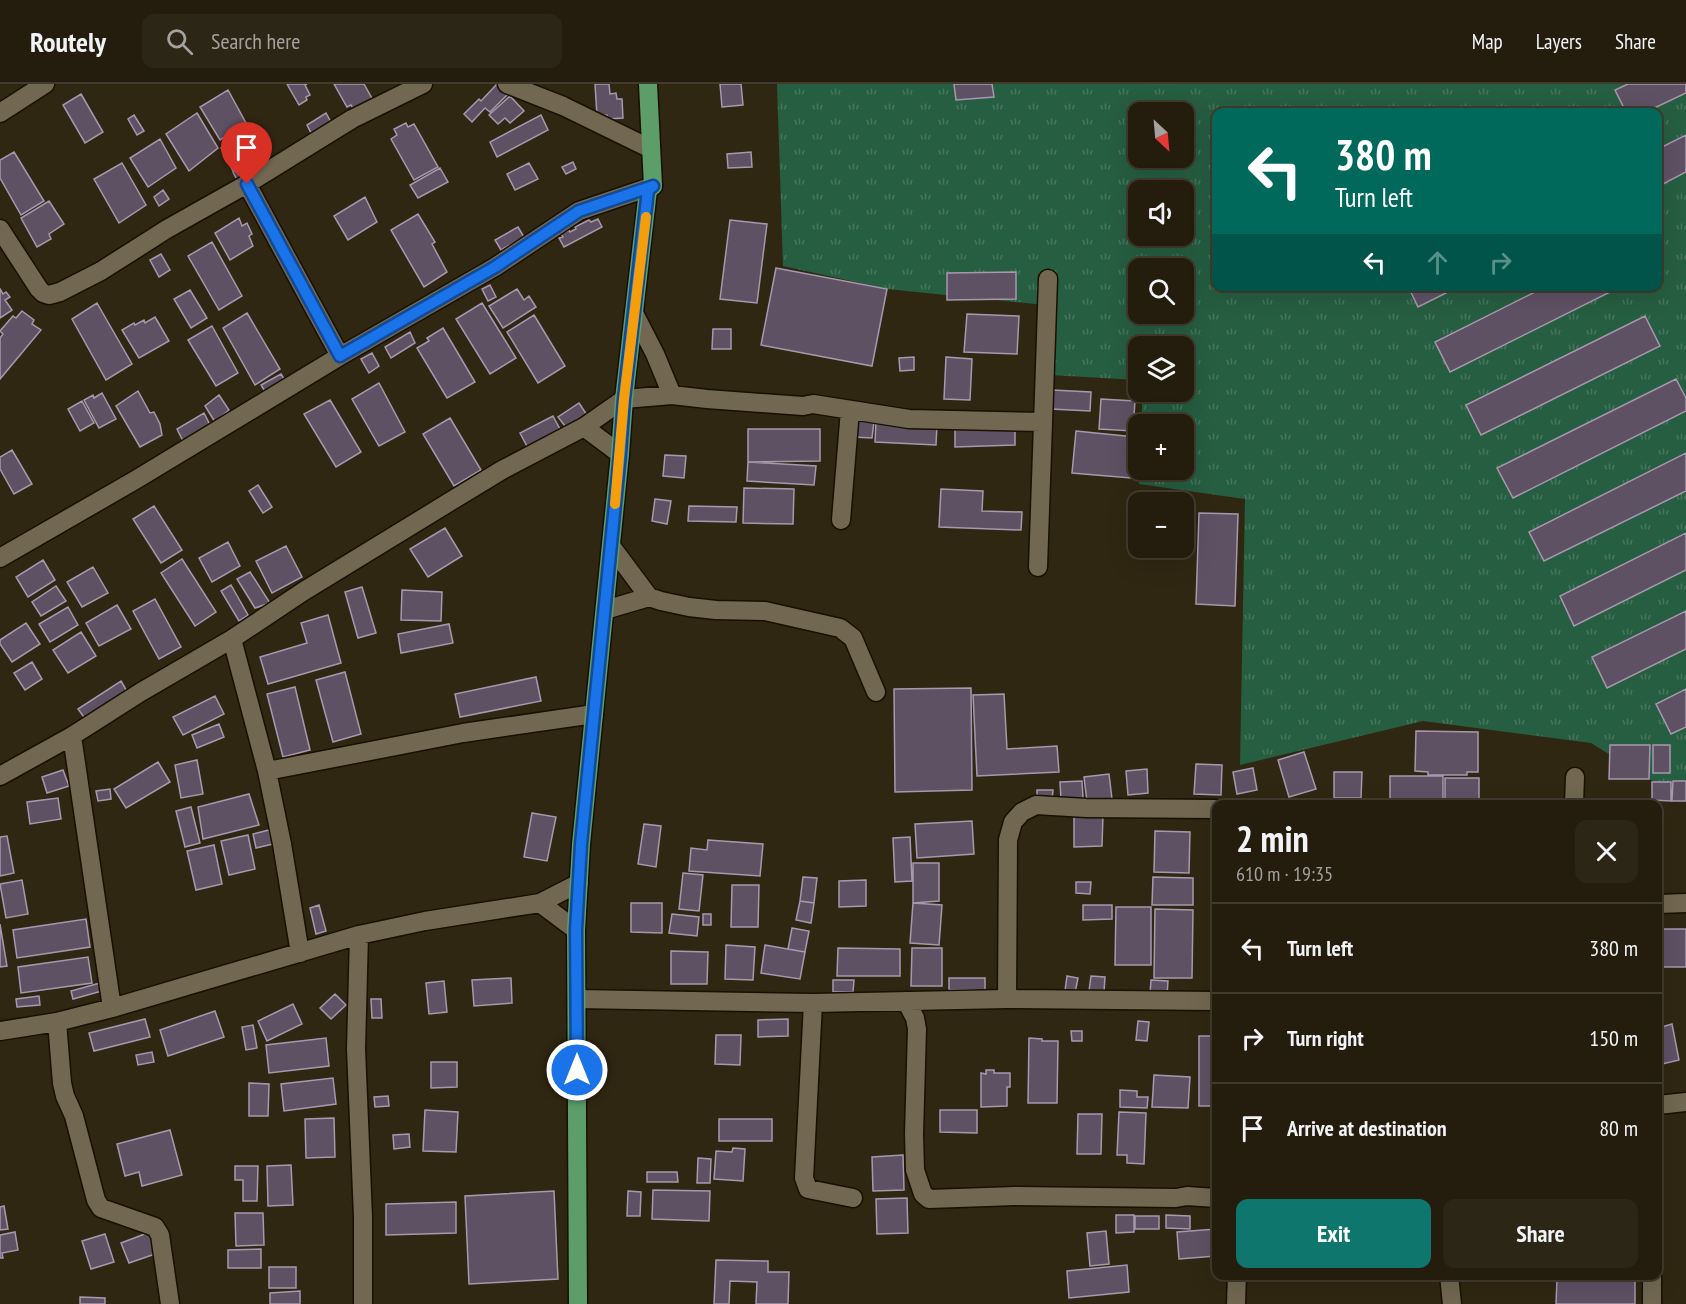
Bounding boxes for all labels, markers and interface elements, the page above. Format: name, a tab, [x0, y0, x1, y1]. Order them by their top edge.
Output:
search box	[142, 14, 562, 68]
text: Routely	[30, 23, 106, 60]
icon: search	[163, 25, 196, 58]
text: Search here	[211, 27, 300, 55]
text: Map	[1472, 28, 1503, 55]
text: Layers	[1536, 28, 1582, 55]
text: Share	[1615, 28, 1656, 55]
north arrow	[1128, 102, 1194, 168]
map controls	[1128, 102, 1194, 558]
pin	[221, 122, 272, 184]
text: 380 m	[1335, 127, 1432, 182]
icon: arrive	[230, 131, 263, 164]
icon: left	[1236, 132, 1314, 210]
button: sound	[1128, 180, 1194, 246]
text: Turn left	[1335, 180, 1413, 214]
icon: left	[1358, 246, 1391, 279]
icon: ahead	[1421, 246, 1454, 279]
icon: right	[1484, 246, 1517, 279]
button: search	[1128, 258, 1194, 324]
button: layers	[1128, 336, 1194, 402]
button: +	[1128, 414, 1194, 480]
button: −	[1128, 492, 1194, 558]
text: 2 min	[1236, 815, 1309, 862]
button: close	[1575, 820, 1638, 883]
text: 610 m · 19:35	[1236, 861, 1333, 887]
icon: left	[1236, 932, 1269, 965]
text: Turn left	[1287, 934, 1353, 962]
text: 380 m	[1589, 934, 1638, 962]
icon: right	[1236, 1022, 1269, 1055]
text: Turn right	[1287, 1024, 1364, 1052]
text: 150 m	[1589, 1024, 1638, 1052]
position arrow	[545, 1038, 609, 1102]
icon: arrive	[1236, 1112, 1269, 1145]
text: Arrive at destination	[1287, 1114, 1447, 1142]
text: 80 m	[1599, 1114, 1638, 1142]
button: Exit	[1236, 1199, 1431, 1268]
button: Share	[1443, 1199, 1638, 1268]

